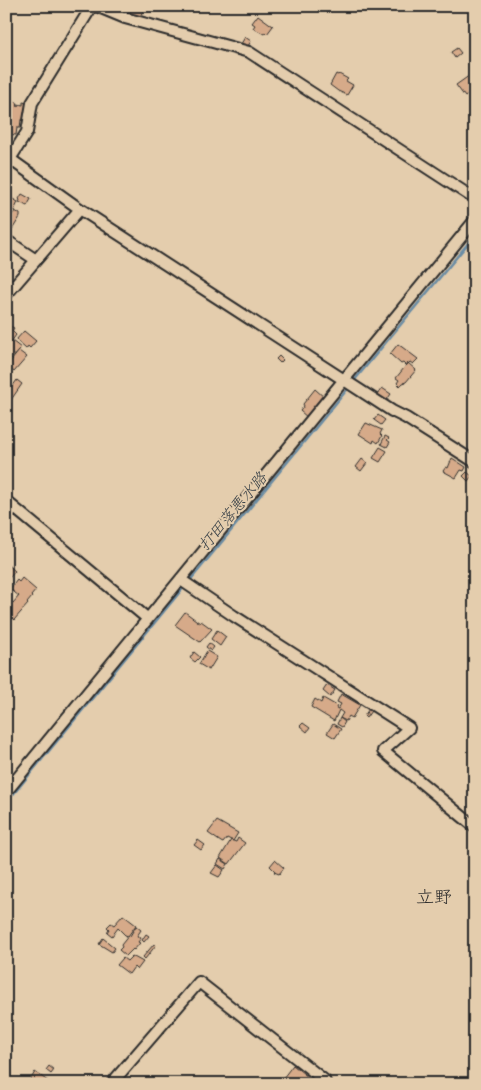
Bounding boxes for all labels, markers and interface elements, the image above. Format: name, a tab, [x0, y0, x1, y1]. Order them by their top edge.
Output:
water label: 打田落悪水路	[196, 469, 273, 556]
district label: 立野	[416, 888, 452, 910]

